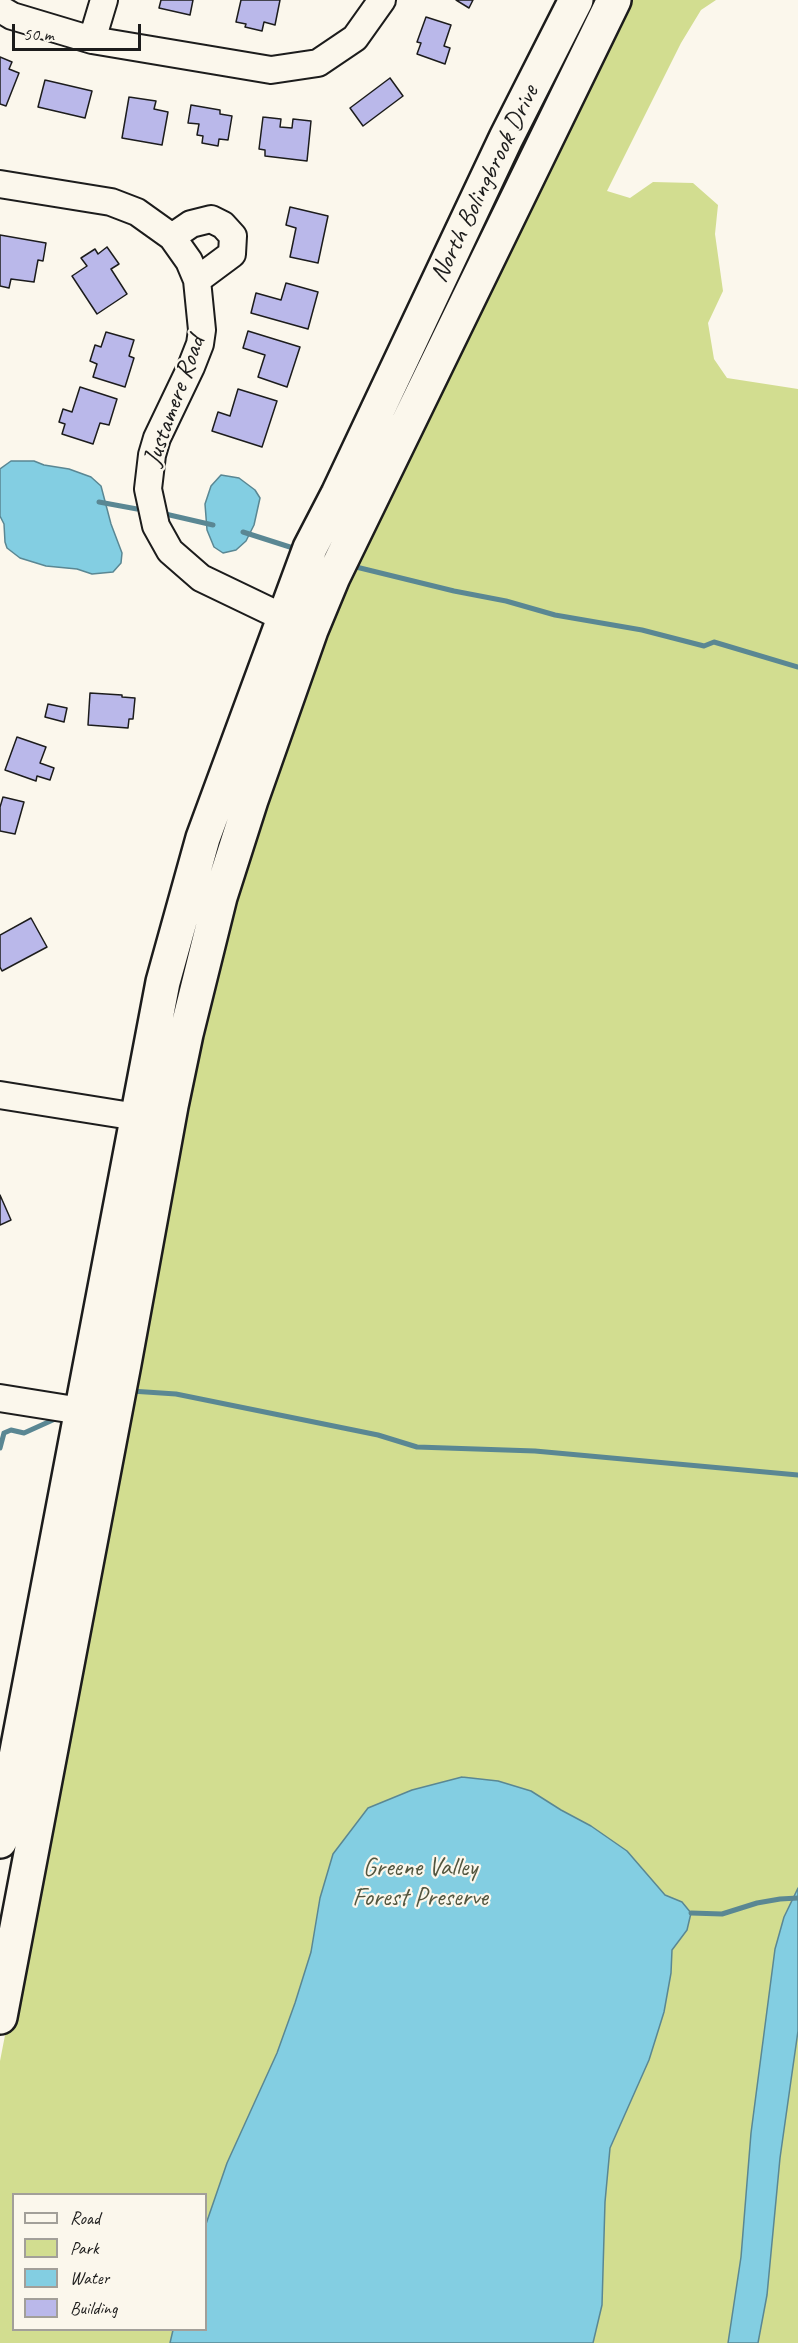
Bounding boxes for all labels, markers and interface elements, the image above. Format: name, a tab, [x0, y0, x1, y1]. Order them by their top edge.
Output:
scale bar	[15, 12, 144, 50]
text: 50 m	[23, 23, 54, 45]
street label: North Bolingbrook Drive	[424, 80, 546, 288]
street label: Justamere Road	[137, 332, 213, 470]
park label: Greene Valley Forest Preserve	[352, 1852, 488, 1913]
legend	[12, 2193, 207, 2331]
text: Road	[70, 2207, 100, 2229]
text: Park	[70, 2237, 99, 2259]
text: Water	[70, 2267, 109, 2289]
text: Building	[70, 2297, 117, 2319]

